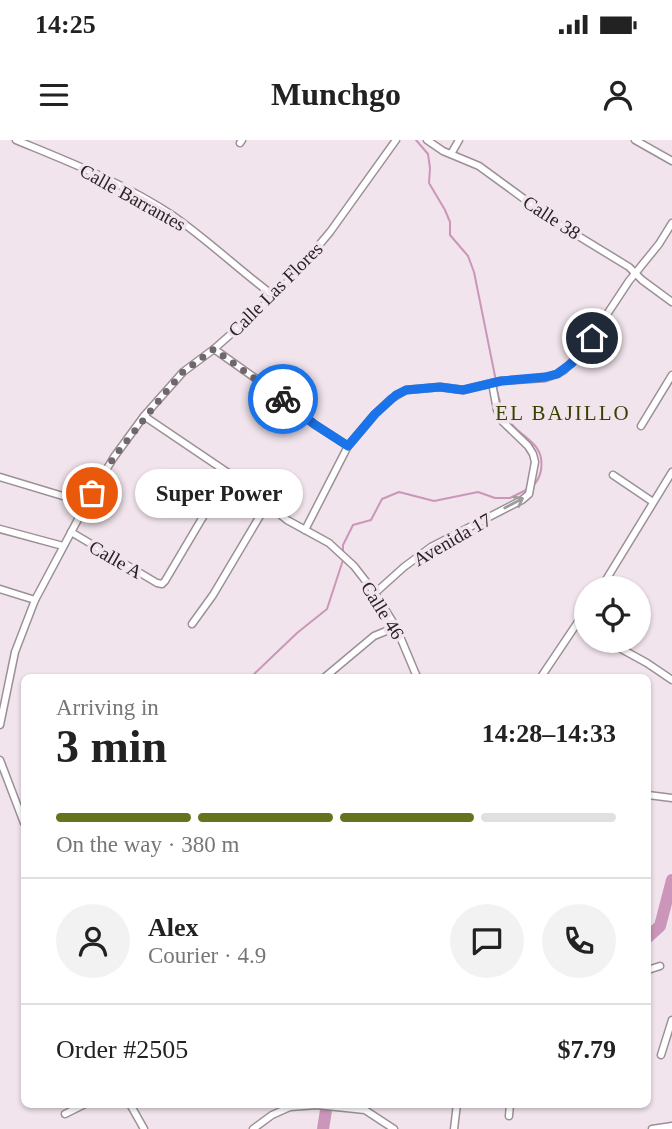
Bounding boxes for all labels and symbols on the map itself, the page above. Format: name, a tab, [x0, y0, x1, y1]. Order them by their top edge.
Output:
street label: Calle Barrantes	[76, 160, 189, 235]
street label: Calle 38	[519, 191, 584, 244]
street label: Calle Las Flores	[224, 238, 327, 341]
pin	[562, 308, 622, 368]
courier	[248, 364, 318, 434]
district label: EL BAJILLO	[495, 401, 631, 425]
pin	[62, 463, 122, 523]
callout: Super Power	[134, 468, 302, 518]
one-way arrow	[503, 496, 524, 510]
street label: Avenida 17	[409, 509, 495, 570]
street label: Calle A	[86, 536, 146, 583]
street label: Calle 46	[357, 578, 408, 643]

